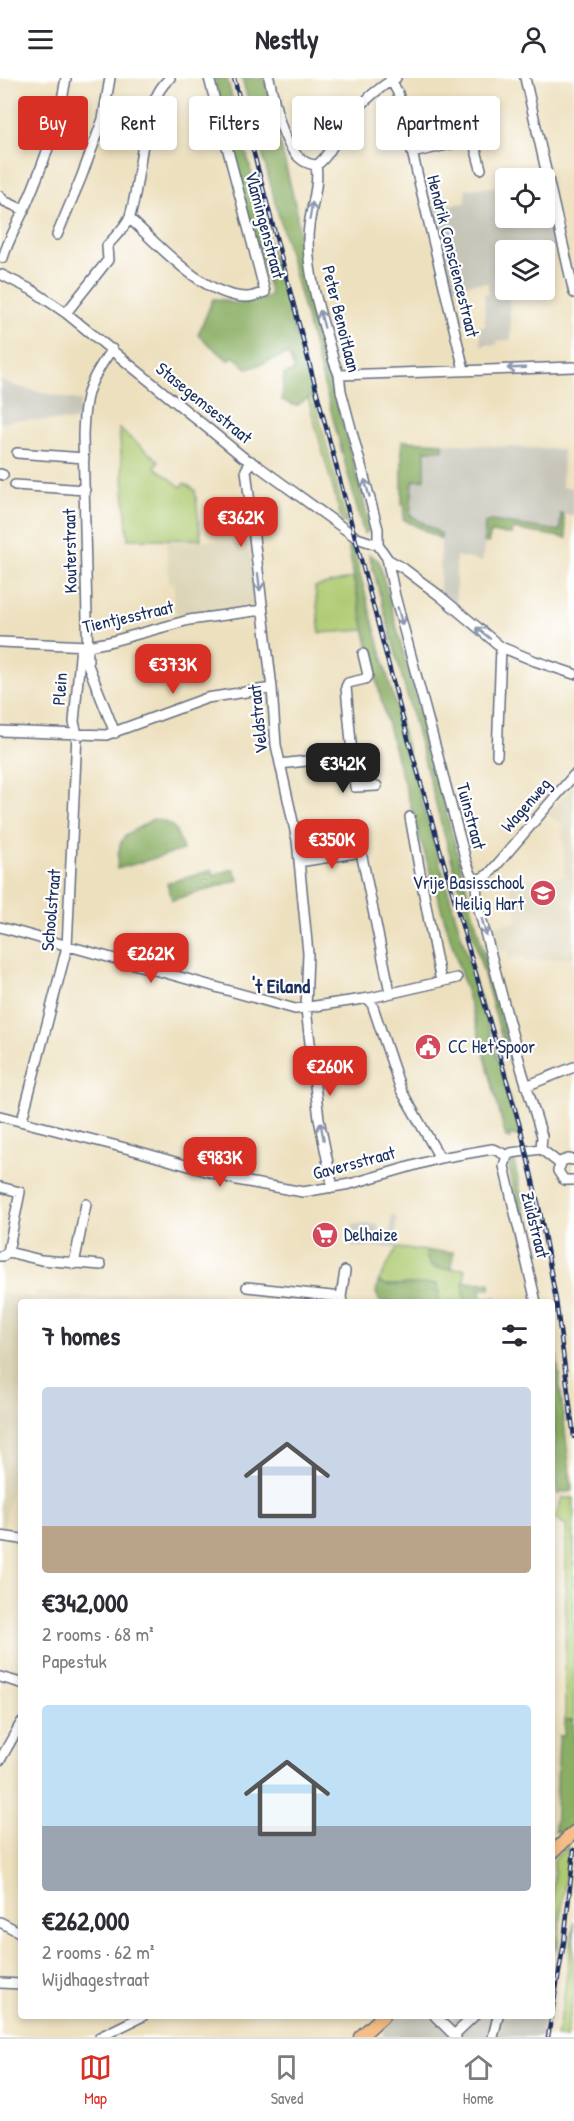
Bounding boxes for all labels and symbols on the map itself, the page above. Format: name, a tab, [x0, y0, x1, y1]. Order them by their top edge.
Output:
street label: Vlamingenstraat	[239, 168, 292, 282]
street label: Hendrik Consciencestraat	[421, 172, 486, 340]
one-way arrow	[305, 202, 316, 221]
street label: Peter Benoitlaan	[316, 263, 367, 375]
one-way arrow	[316, 310, 327, 329]
street label: Stasegemsestraat	[151, 356, 258, 450]
one-way arrow	[506, 363, 526, 374]
one-way arrow	[361, 479, 372, 498]
pin: €362K	[199, 497, 283, 548]
street label: Kouterstraat	[56, 508, 83, 593]
one-way arrow	[253, 572, 264, 592]
street label: Tientjesstraat	[80, 594, 177, 639]
one-way arrow	[395, 606, 407, 625]
one-way arrow	[475, 627, 491, 640]
pin: €373K	[131, 644, 215, 695]
street label: Plein	[46, 672, 73, 706]
street label: Veldstraat	[241, 682, 274, 755]
pin: €342K	[301, 743, 385, 794]
street label: Wagenweg	[495, 772, 556, 837]
street label: Tuinstraat	[451, 780, 493, 853]
pin: €350K	[290, 819, 374, 870]
street label: Schoolstraat	[34, 867, 67, 952]
place label: Vrije Basisschool Heilig Hart	[413, 870, 525, 916]
school or university icon: Vrije Basisschool Heilig Hart	[528, 878, 558, 908]
one-way arrow	[479, 917, 490, 936]
pin: €262K	[109, 933, 193, 984]
district label: 't Eiland	[252, 972, 310, 999]
public building icon: CC Het Spoor	[413, 1032, 443, 1062]
place label: CC Het Spoor	[448, 1034, 535, 1059]
pin: €260K	[288, 1046, 372, 1097]
one-way arrow	[315, 1122, 327, 1141]
pin: €983K	[178, 1137, 262, 1188]
street label: Gaversstraat	[310, 1139, 399, 1185]
street label: Zuidstraat	[515, 1189, 556, 1262]
supermarket icon: Delhaize	[310, 1220, 340, 1250]
place label: Delhaize	[344, 1222, 398, 1247]

